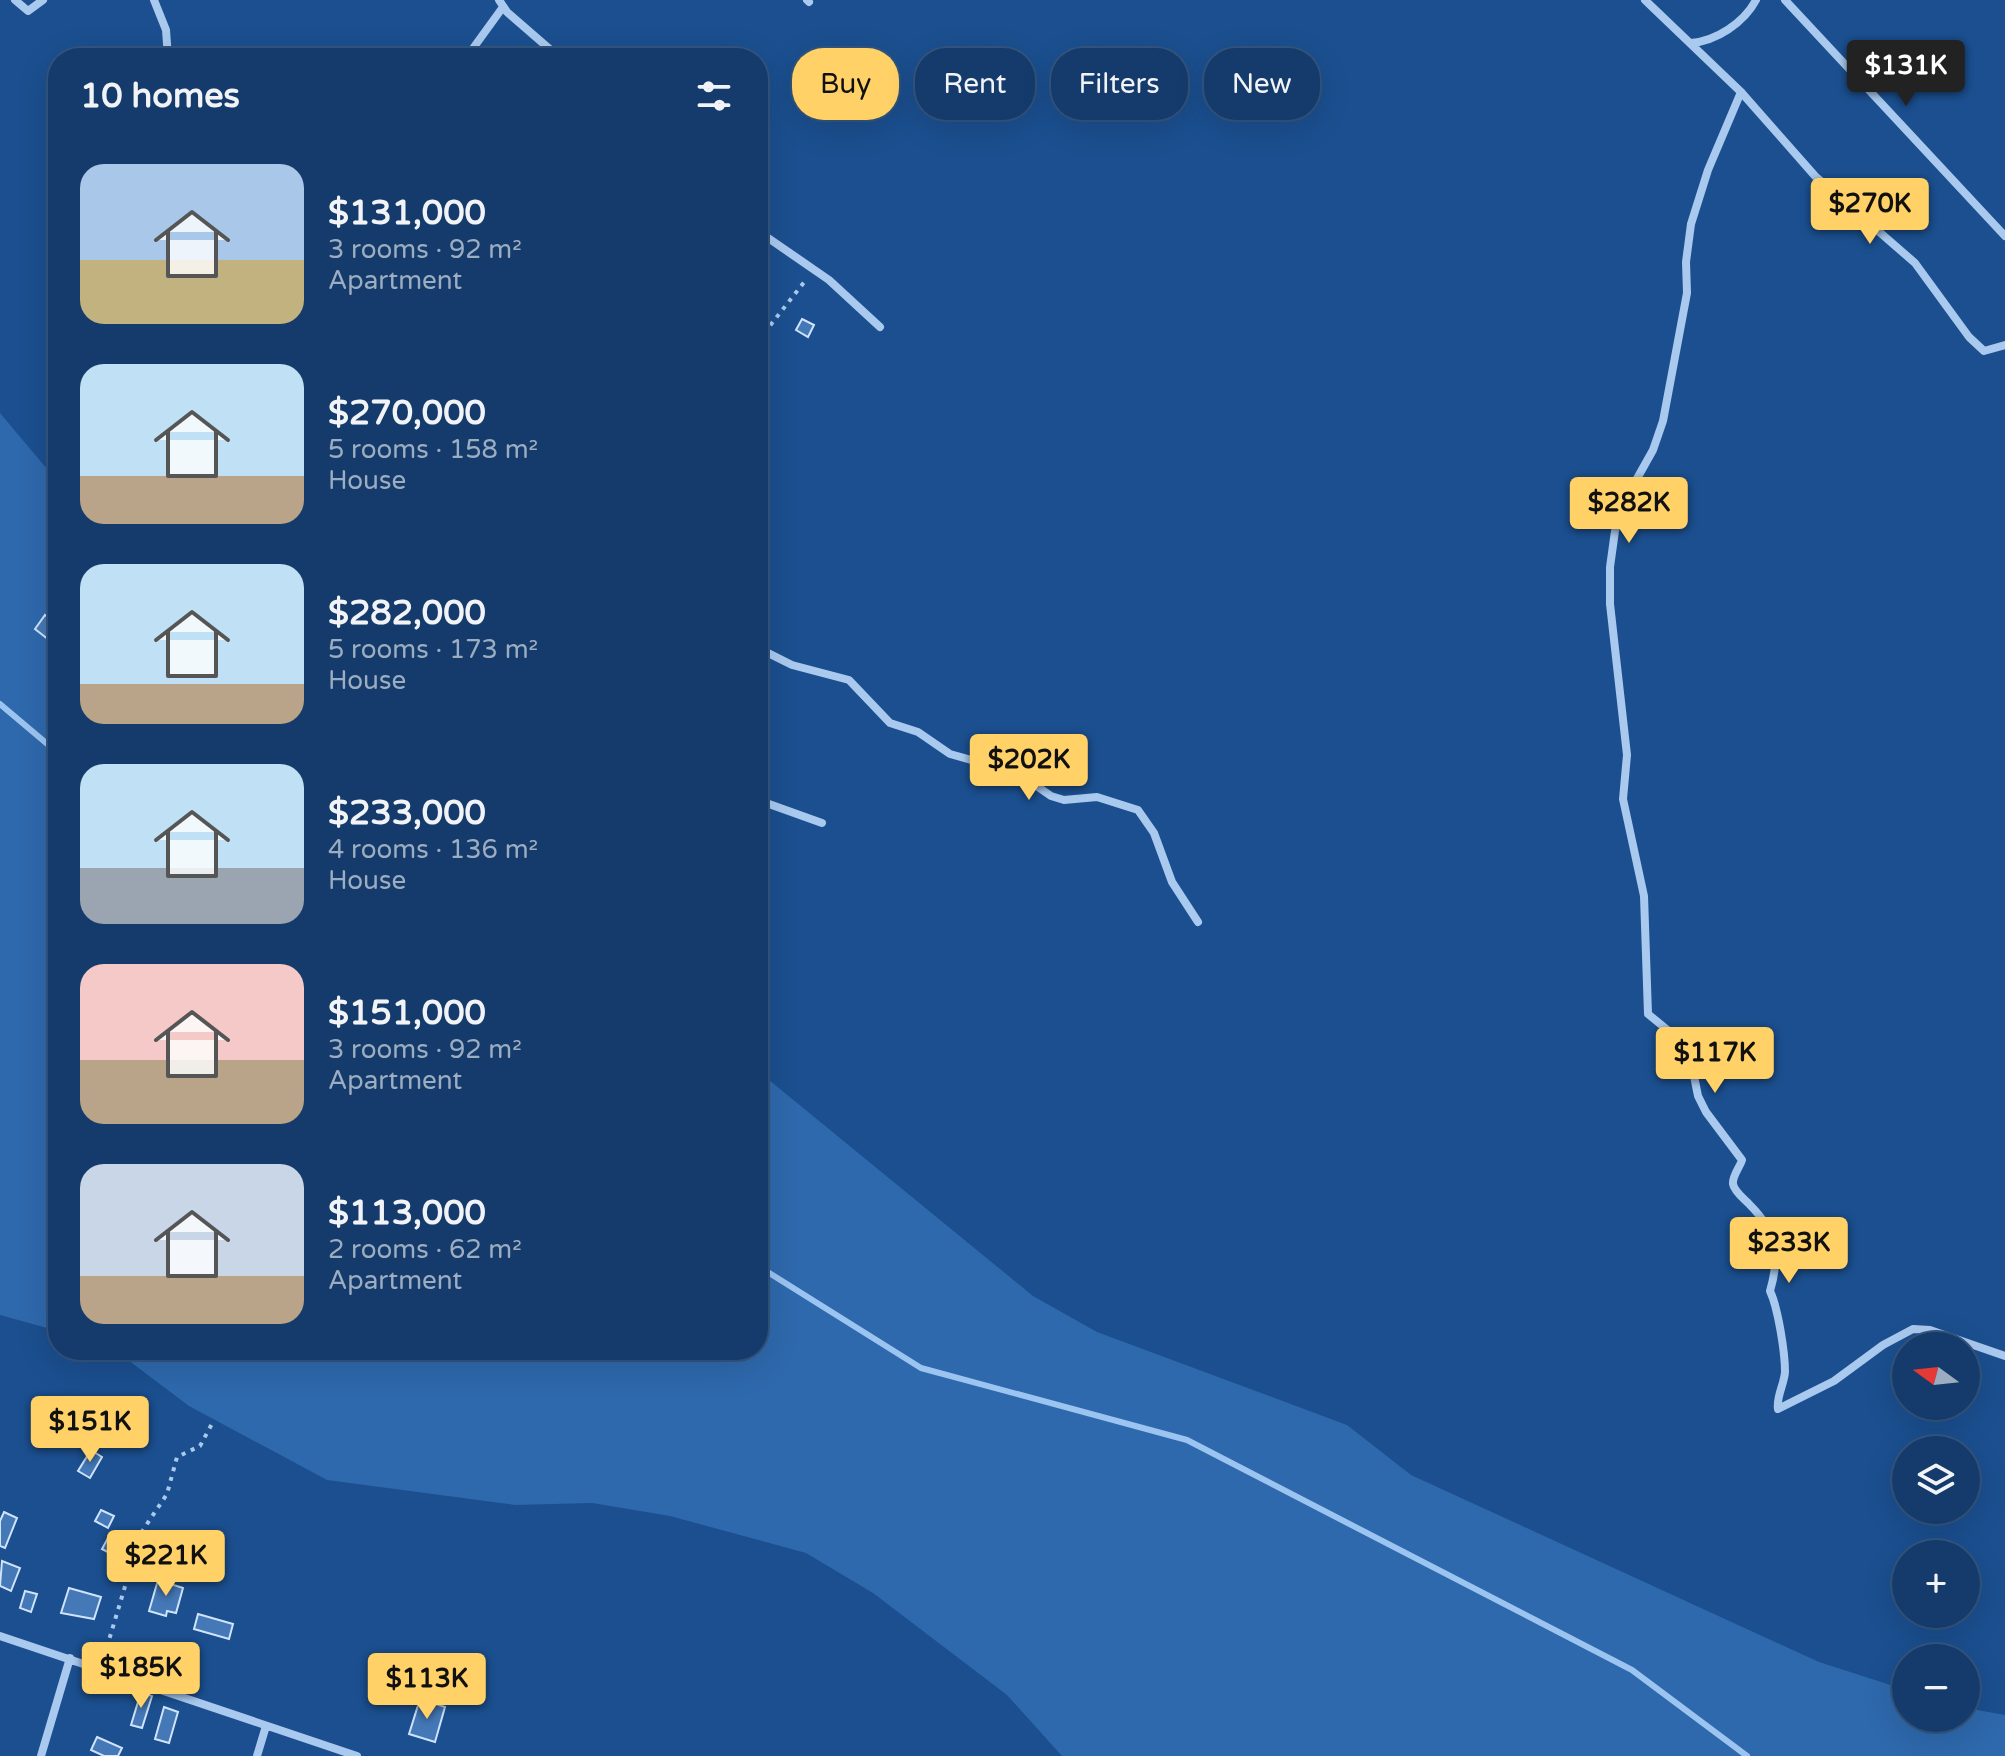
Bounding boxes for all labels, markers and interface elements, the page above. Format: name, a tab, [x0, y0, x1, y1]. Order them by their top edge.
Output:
pin: $131K	[1850, 40, 1962, 108]
chip: Buy	[792, 48, 899, 120]
chip: Rent	[915, 48, 1035, 120]
chip: Filters	[1051, 48, 1188, 120]
chip: New	[1204, 48, 1320, 120]
text: $131K	[1865, 50, 1947, 81]
icon: filters	[692, 74, 736, 118]
text: 10 homes	[80, 76, 240, 117]
pin: $270K	[1814, 178, 1926, 246]
text: $270K	[1829, 188, 1911, 219]
text: $131,000	[328, 193, 486, 234]
icon: home	[144, 196, 240, 292]
text: 3 rooms · 92 m²	[328, 234, 522, 265]
text: Apartment	[328, 265, 462, 296]
text: $270,000	[328, 393, 486, 434]
icon: home	[144, 396, 240, 492]
text: 5 rooms · 158 m²	[328, 434, 538, 465]
text: House	[328, 465, 406, 496]
pin: $282K	[1573, 477, 1685, 545]
text: $282K	[1588, 487, 1670, 518]
text: $282,000	[328, 593, 486, 634]
icon: home	[144, 596, 240, 692]
text: 5 rooms · 173 m²	[328, 634, 538, 665]
text: House	[328, 665, 406, 696]
pin: $202K	[973, 734, 1085, 802]
text: $202K	[988, 744, 1070, 775]
text: $233,000	[328, 793, 486, 834]
icon: home	[144, 796, 240, 892]
text: 4 rooms · 136 m²	[328, 834, 538, 865]
text: House	[328, 865, 406, 896]
text: $151,000	[328, 993, 486, 1034]
icon: home	[144, 996, 240, 1092]
pin: $117K	[1659, 1027, 1771, 1095]
text: 3 rooms · 92 m²	[328, 1034, 522, 1065]
text: $117K	[1674, 1037, 1756, 1068]
text: Apartment	[328, 1065, 462, 1096]
text: $113,000	[328, 1193, 486, 1234]
icon: home	[144, 1196, 240, 1292]
pin: $233K	[1733, 1217, 1845, 1285]
text: $233K	[1748, 1227, 1830, 1258]
text: 2 rooms · 62 m²	[328, 1234, 522, 1265]
text: Apartment	[328, 1265, 462, 1296]
north arrow	[1892, 1332, 1980, 1420]
map controls	[1892, 1332, 1980, 1732]
pin: $151K	[34, 1396, 146, 1464]
text: $151K	[49, 1406, 131, 1437]
button: layers	[1892, 1436, 1980, 1524]
pin: $221K	[110, 1530, 222, 1598]
text: $221K	[125, 1540, 207, 1571]
button: +	[1892, 1540, 1980, 1628]
pin: $185K	[85, 1642, 197, 1710]
button: −	[1892, 1644, 1980, 1732]
text: $185K	[100, 1652, 182, 1683]
pin: $113K	[371, 1653, 483, 1721]
text: $113K	[386, 1663, 468, 1694]

